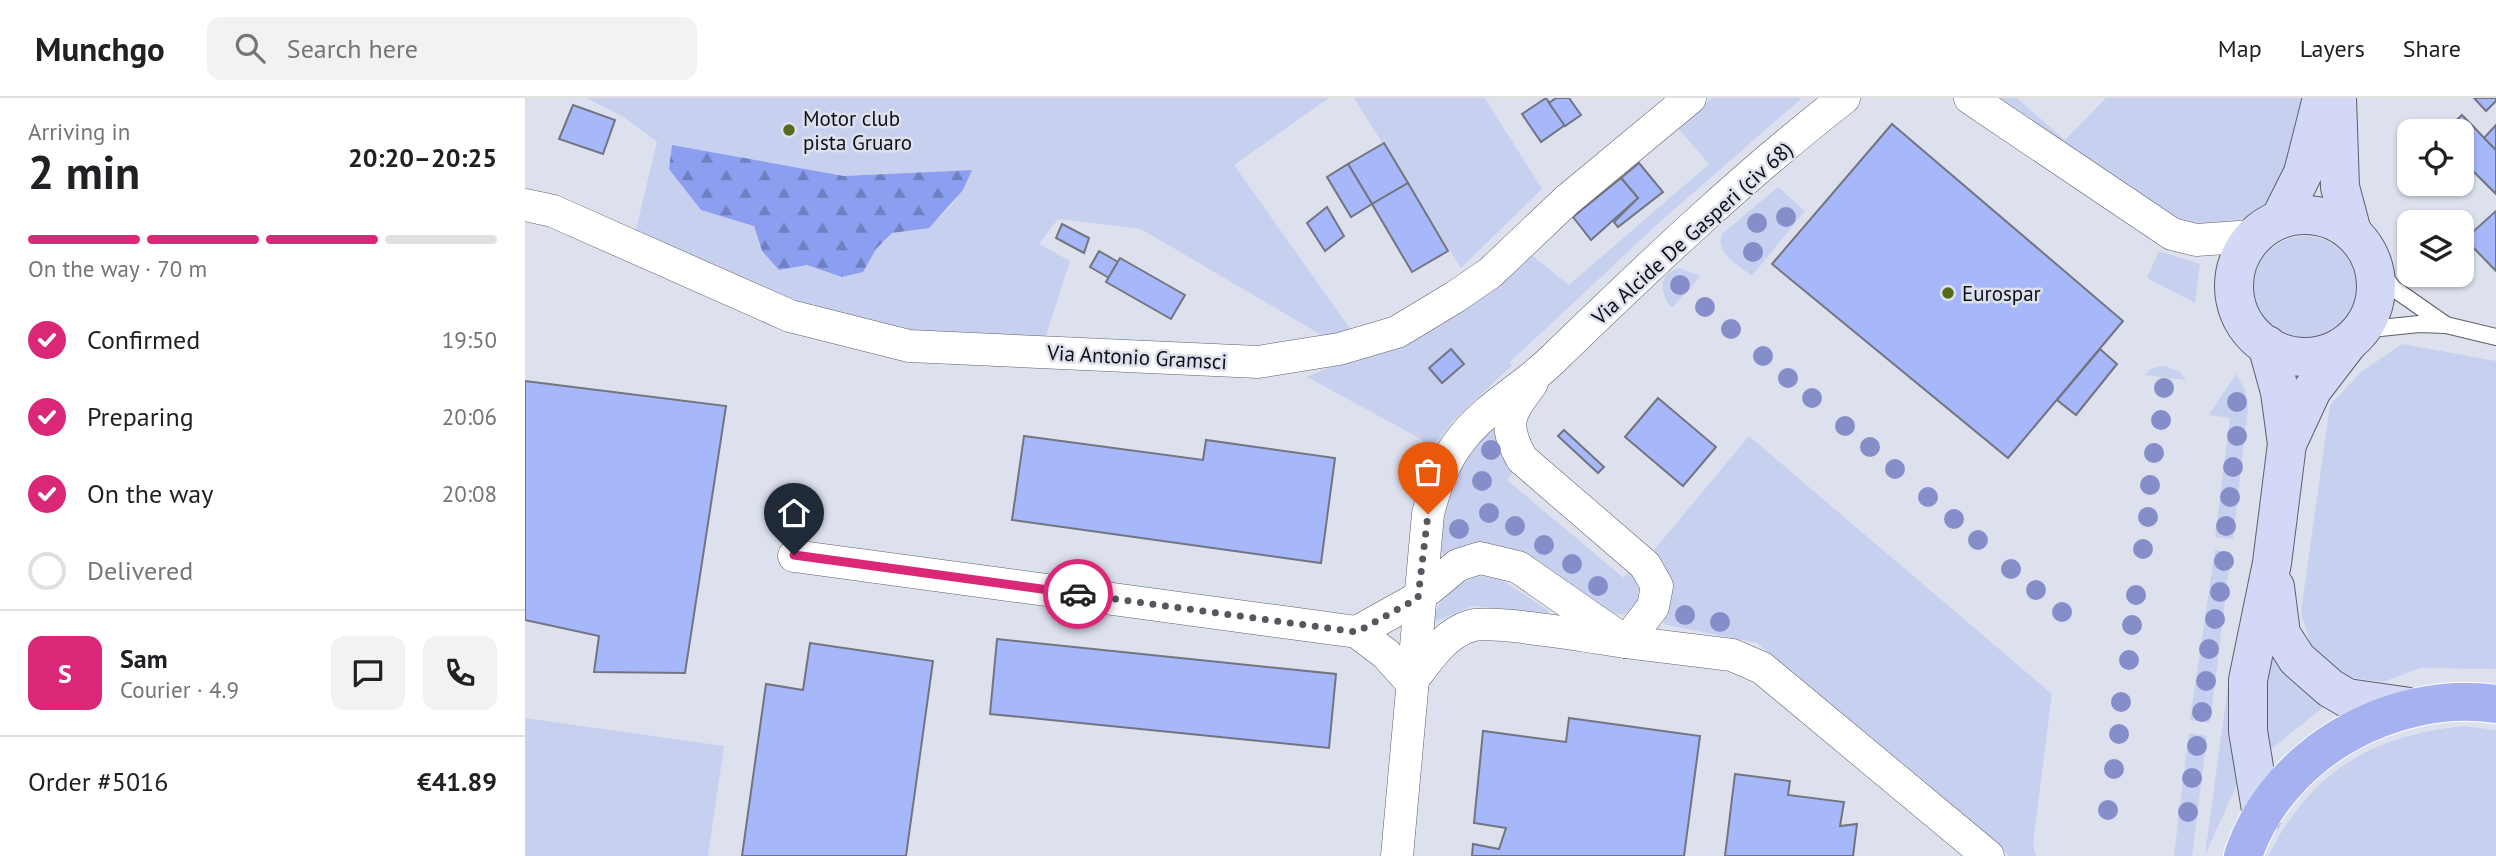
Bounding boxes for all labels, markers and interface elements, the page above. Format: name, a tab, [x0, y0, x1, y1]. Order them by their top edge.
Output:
search box	[207, 17, 697, 80]
text: Munchgo	[35, 27, 165, 70]
icon: search	[231, 29, 269, 67]
text: Search here	[287, 32, 418, 65]
text: Map	[2218, 33, 2262, 64]
text: Layers	[2300, 33, 2365, 64]
text: Share	[2403, 33, 2461, 64]
place label: Motor club pista Gruaro	[803, 105, 912, 156]
text: Arriving in	[28, 117, 130, 146]
map controls	[2397, 119, 2474, 287]
button: locate	[2397, 119, 2474, 196]
marker: Motor club pista Gruaro	[781, 122, 797, 138]
street label: Via Alcide De Gasperi (civ 68)	[1585, 136, 1798, 331]
text: 20:20–20:25	[348, 141, 497, 174]
text: 2 min	[28, 142, 140, 202]
button: layers	[2397, 210, 2474, 287]
text: On the way · 70 m	[28, 254, 207, 283]
place label: Eurospar	[1962, 280, 2041, 307]
marker: Eurospar	[1940, 285, 1956, 301]
icon: check	[28, 321, 66, 359]
text: Confirmed	[87, 323, 200, 356]
text: 19:50	[442, 325, 497, 354]
street label: Via Antonio Gramsci	[1045, 339, 1228, 375]
icon: check	[28, 398, 66, 436]
text: Preparing	[87, 400, 194, 433]
text: 20:06	[442, 402, 497, 431]
pin	[1398, 442, 1458, 514]
icon: bag	[1409, 453, 1447, 491]
icon: check	[28, 475, 66, 513]
text: On the way	[87, 477, 213, 510]
text: 20:08	[442, 479, 497, 508]
pin	[764, 483, 824, 555]
icon: home	[775, 494, 813, 532]
text: Delivered	[87, 554, 193, 587]
courier	[1043, 559, 1113, 629]
icon: car	[1059, 575, 1097, 613]
button: chat	[331, 636, 405, 710]
button: phone	[423, 636, 497, 710]
text: Sam	[120, 642, 168, 675]
text: S	[58, 657, 72, 690]
text: Courier · 4.9	[120, 675, 239, 704]
text: Order #5016	[28, 765, 168, 798]
text: €41.89	[417, 765, 497, 798]

